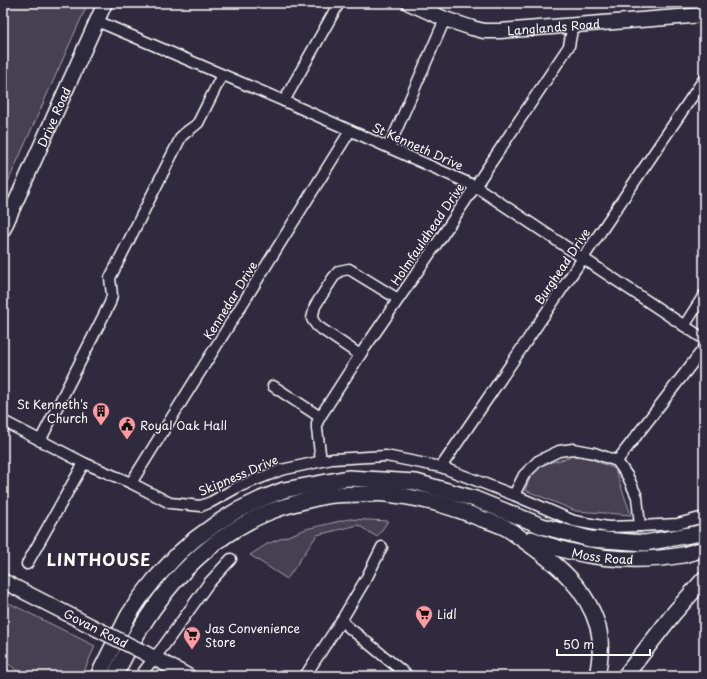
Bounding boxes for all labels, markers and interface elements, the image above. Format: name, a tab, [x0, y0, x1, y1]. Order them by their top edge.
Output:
street label: Langlands Road	[506, 14, 601, 39]
street label: Drive Road	[33, 84, 75, 150]
street label: St Kenneth Drive	[370, 118, 466, 174]
street label: Holmfauldhead Drive	[386, 179, 468, 289]
street label: Burghead Drive	[530, 224, 594, 308]
street label: Kennedar Drive	[199, 257, 262, 343]
place label: St Kenneth's Church	[17, 395, 89, 427]
building icon: St Kenneth's Church	[91, 401, 111, 426]
public building icon: Royal Oak Hall	[117, 415, 137, 440]
place label: Royal Oak Hall	[140, 416, 227, 434]
street label: Skipness Drive	[195, 450, 281, 500]
street label: Moss Road	[570, 543, 634, 568]
district label: LINTHOUSE	[47, 547, 151, 571]
street label: Govan Road	[61, 604, 131, 652]
supermarket icon: Lidl	[414, 604, 434, 629]
place label: Lidl	[437, 605, 457, 623]
place label: Jas Convenience Store	[205, 619, 301, 651]
supermarket icon: Jas Convenience Store	[182, 625, 202, 650]
scale bar	[557, 631, 650, 657]
text: 50 m	[563, 635, 594, 653]

